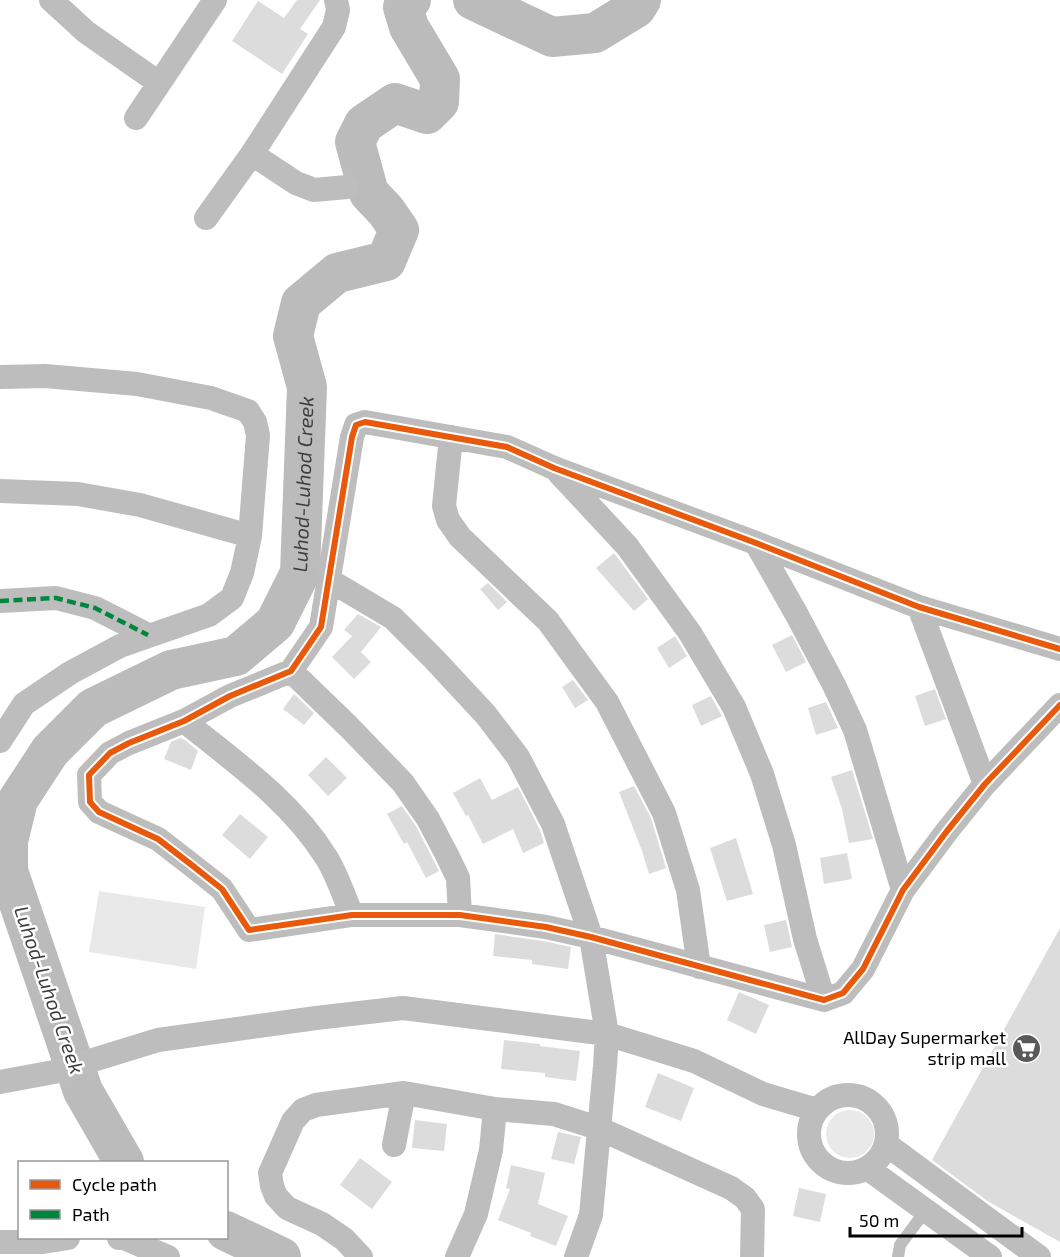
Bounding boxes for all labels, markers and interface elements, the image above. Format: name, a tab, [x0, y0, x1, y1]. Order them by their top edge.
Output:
water label: Luhod-Luhod Creek	[287, 396, 318, 573]
water label: Luhod-Luhod Creek	[10, 903, 90, 1077]
place label: AllDay Supermarket strip mall	[843, 1026, 1007, 1069]
supermarket icon: AllDay Supermarket strip mall	[1011, 1032, 1043, 1064]
legend	[18, 1161, 228, 1239]
text: Cycle path	[72, 1173, 157, 1195]
scale bar	[850, 1200, 1022, 1238]
text: Path	[72, 1203, 110, 1225]
text: 50 m	[859, 1209, 899, 1231]

